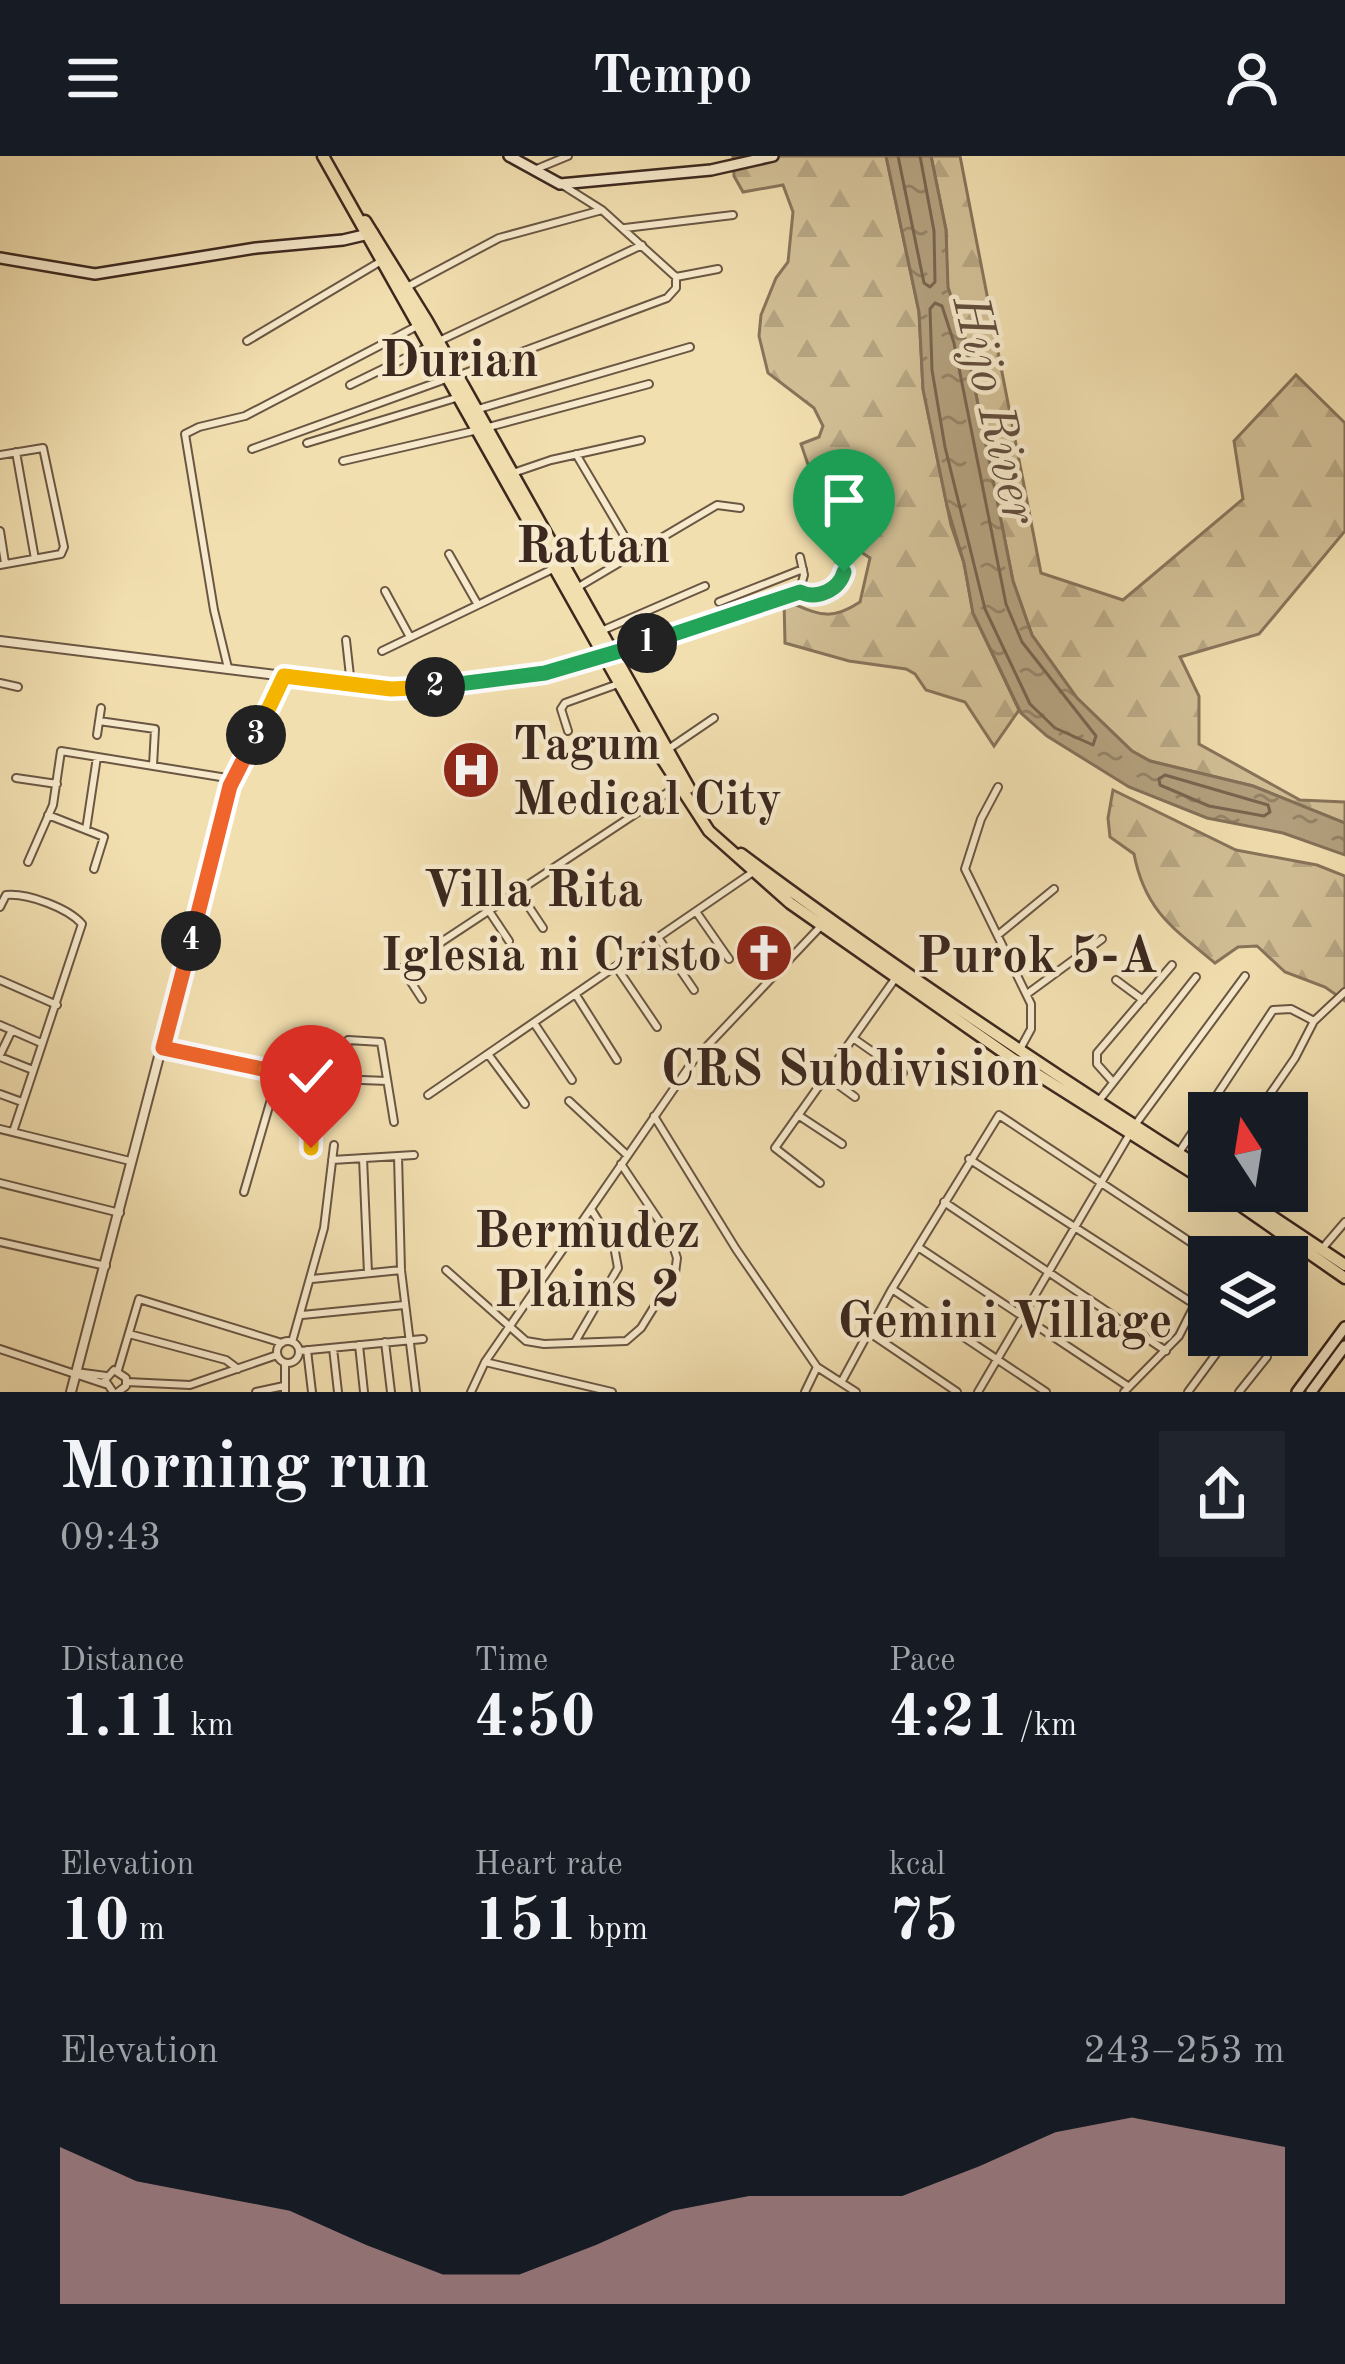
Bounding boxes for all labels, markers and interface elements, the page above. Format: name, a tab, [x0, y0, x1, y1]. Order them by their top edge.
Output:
icon: menu	[60, 45, 126, 111]
icon: person	[1219, 45, 1285, 111]
text: Tempo	[592, 51, 753, 105]
water label: Hijo River	[940, 290, 1044, 531]
district label: Durian	[379, 337, 539, 388]
pin	[793, 449, 895, 572]
icon: arrive	[811, 467, 877, 533]
district label: Rattan	[516, 523, 670, 574]
pin: 1	[617, 613, 677, 673]
text: 1	[637, 626, 657, 659]
pin: 2	[405, 657, 465, 717]
text: 2	[425, 670, 445, 703]
pin: 3	[226, 705, 286, 765]
text: 3	[246, 718, 266, 751]
place label: Tagum Medical City	[513, 722, 782, 825]
hospital icon: Tagum Medical City	[440, 739, 502, 801]
district label: Villa Rita	[423, 867, 643, 918]
pin: 4	[161, 911, 221, 971]
church icon: Iglesia ni Cristo	[733, 922, 795, 984]
text: 4	[181, 924, 201, 957]
place label: Iglesia ni Cristo	[381, 933, 722, 981]
district label: Purok 5-A	[916, 933, 1158, 984]
pin	[260, 1025, 362, 1148]
icon: check	[278, 1043, 344, 1109]
district label: CRS Subdivision	[660, 1046, 1040, 1097]
north arrow	[1188, 1092, 1308, 1212]
map controls	[1188, 1092, 1308, 1356]
district label: Bermudez Plains 2	[474, 1208, 700, 1318]
button: layers	[1188, 1236, 1308, 1356]
district label: Gemini Village	[837, 1298, 1173, 1350]
button: share	[1159, 1431, 1285, 1557]
text: Morning run	[60, 1437, 430, 1503]
text: 09:43	[60, 1519, 161, 1558]
text: Distance	[60, 1645, 184, 1678]
text: Time	[474, 1645, 548, 1678]
text: Pace	[889, 1645, 956, 1678]
text: 1.11	[60, 1689, 181, 1749]
text: 4:50	[474, 1689, 596, 1749]
text: 4:21	[889, 1689, 1010, 1749]
text: km	[181, 1710, 234, 1743]
text: /km	[1010, 1710, 1077, 1743]
text: Elevation	[60, 1849, 194, 1882]
text: Heart rate	[474, 1849, 623, 1882]
text: kcal	[889, 1849, 945, 1882]
text: 10	[60, 1893, 130, 1953]
text: 151	[474, 1893, 579, 1953]
text: 75	[889, 1893, 958, 1953]
text: m	[130, 1914, 165, 1947]
text: bpm	[579, 1914, 648, 1947]
text: Elevation	[60, 2032, 219, 2071]
text: 243–253 m	[1083, 2032, 1285, 2071]

